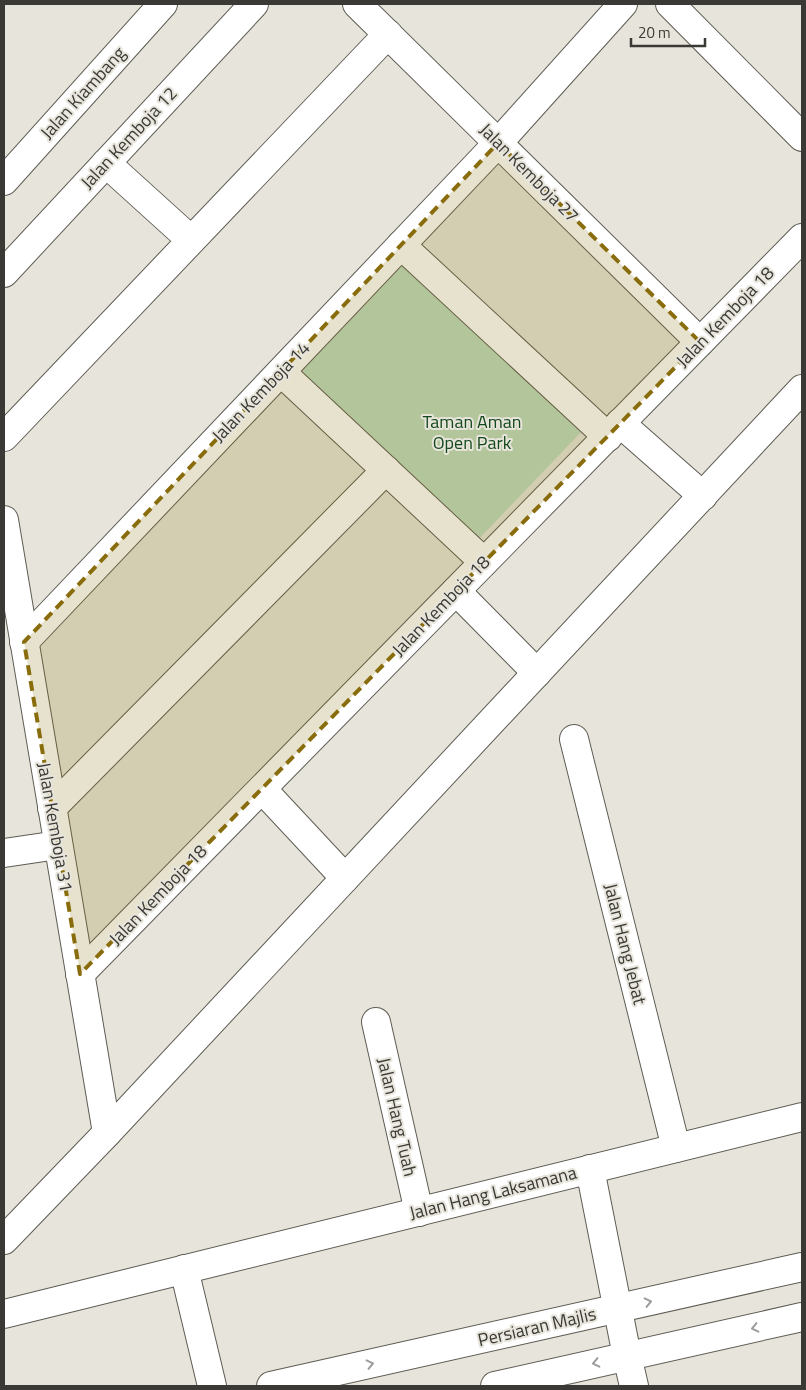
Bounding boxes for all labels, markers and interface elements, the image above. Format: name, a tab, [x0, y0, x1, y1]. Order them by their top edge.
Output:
scale bar	[631, 15, 705, 47]
text: 20 m	[638, 21, 671, 44]
street label: Jalan Kiambang	[34, 40, 132, 145]
street label: Jalan Kemboja 12	[74, 80, 183, 195]
street label: Jalan Kemboja 27	[473, 117, 585, 229]
street label: Jalan Kemboja 18	[669, 260, 780, 373]
street label: Jalan Kemboja 14	[205, 335, 316, 448]
park label: Taman Aman Open Park	[422, 408, 522, 456]
street label: Jalan Kemboja 18	[385, 549, 496, 662]
street label: Jalan Kemboja 31	[31, 760, 80, 894]
street label: Jalan Kemboja 18	[102, 838, 213, 951]
street label: Jalan Hang Jebat	[597, 880, 654, 1008]
street label: Jalan Hang Tuah	[371, 1055, 424, 1179]
street label: Jalan Hang Laksamana	[406, 1159, 579, 1226]
one-way arrow	[644, 1297, 653, 1308]
street label: Persiaran Majlis	[475, 1300, 599, 1353]
one-way arrow	[750, 1322, 759, 1333]
one-way arrow	[592, 1357, 601, 1368]
one-way arrow	[366, 1359, 374, 1370]

